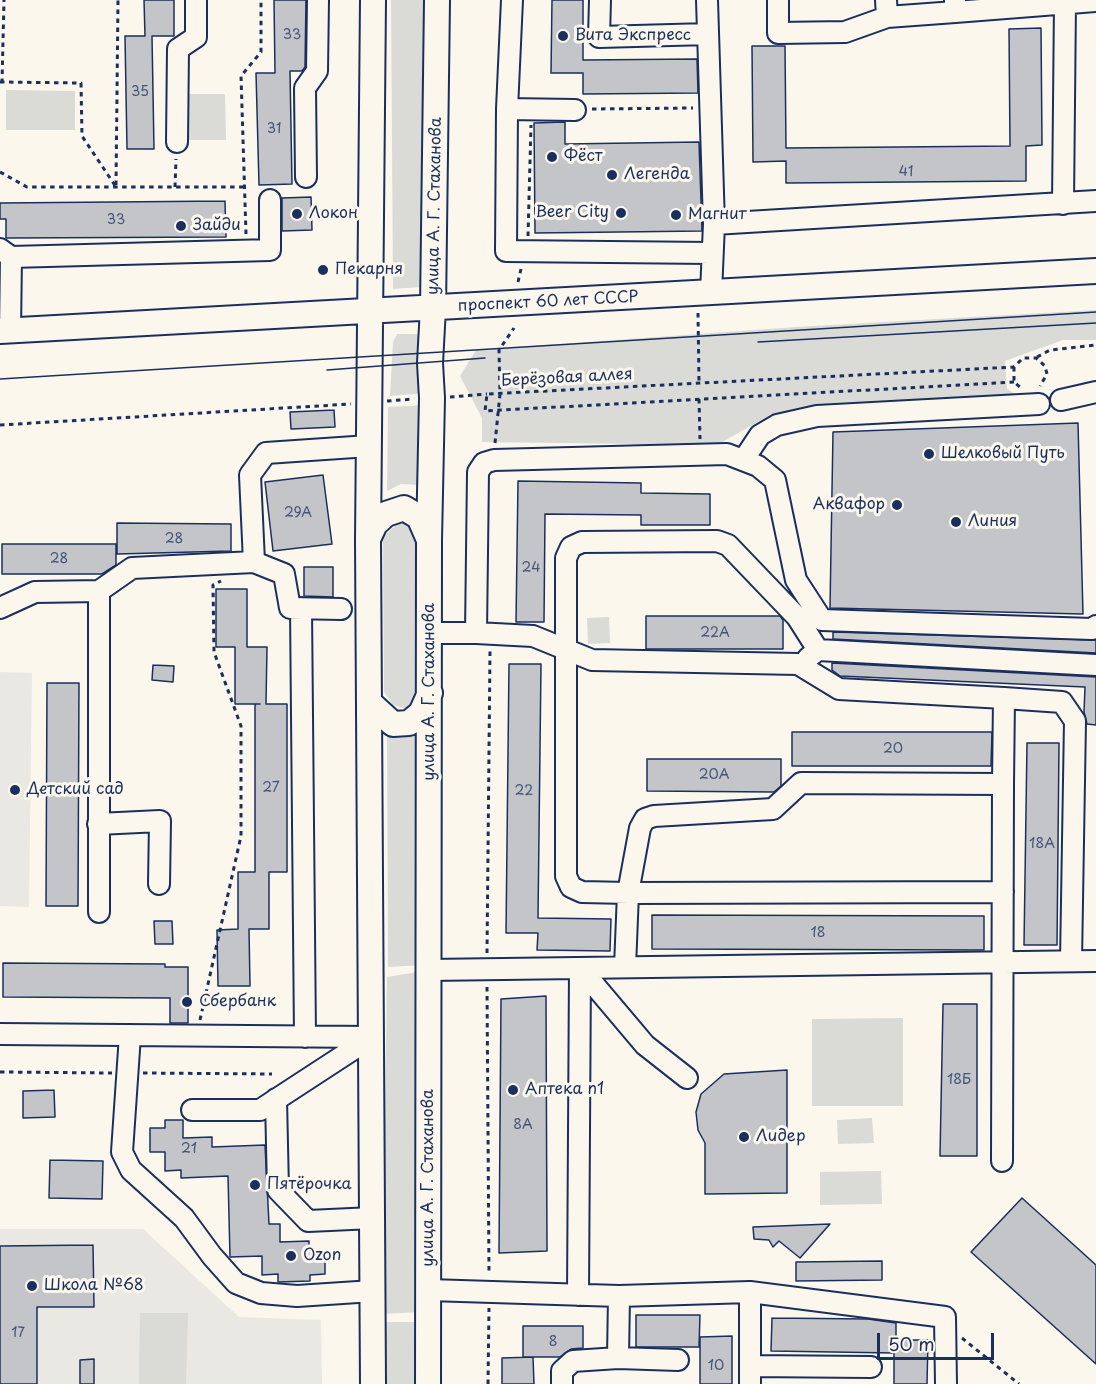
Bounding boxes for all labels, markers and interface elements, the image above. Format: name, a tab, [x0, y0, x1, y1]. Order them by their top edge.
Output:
place label: Вита Экспресс	[575, 26, 691, 46]
house number: 33	[283, 27, 301, 43]
marker: Вита Экспресс	[556, 29, 570, 43]
house number: 35	[131, 84, 149, 100]
street label: улица А. Г. Стаханова	[424, 117, 446, 295]
house number: 31	[267, 121, 281, 137]
place label: Фёст	[564, 147, 603, 167]
marker: Фёст	[545, 150, 559, 164]
house number: 41	[899, 164, 913, 180]
place label: Легенда	[624, 165, 690, 185]
marker: Легенда	[605, 168, 619, 182]
place label: Beer City	[535, 203, 609, 223]
place label: Локон	[309, 204, 358, 224]
place label: Магнит	[688, 205, 747, 225]
marker: Beer City	[614, 206, 628, 220]
marker: Локон	[290, 207, 304, 221]
marker: Магнит	[669, 208, 683, 222]
house number: 33	[107, 212, 125, 228]
place label: Зайди	[193, 216, 241, 236]
marker: Зайди	[174, 219, 188, 233]
place label: Пекарня	[335, 260, 403, 280]
marker: Пекарня	[316, 263, 330, 277]
street label: проспект 60 лет СССР	[457, 288, 639, 316]
street label: Берёзовая аллея	[501, 365, 633, 391]
place label: Шелковый Путь	[941, 444, 1065, 464]
marker: Шелковый Путь	[922, 447, 936, 461]
place label: Аквафор	[813, 495, 885, 515]
marker: Аквафор	[890, 498, 904, 512]
house number: 29А	[284, 505, 312, 521]
place label: Линия	[968, 512, 1017, 532]
marker: Линия	[949, 515, 963, 529]
house number: 28	[165, 531, 183, 547]
house number: 28	[50, 551, 68, 567]
house number: 24	[522, 560, 540, 576]
street label: улица А. Г. Стаханова	[420, 603, 440, 781]
house number: 22А	[700, 625, 730, 641]
house number: 20	[883, 741, 903, 757]
house number: 20А	[699, 767, 729, 783]
place label: Детский сад	[27, 780, 124, 800]
house number: 27	[262, 780, 280, 796]
marker: Детский сад	[8, 783, 22, 797]
house number: 22	[515, 783, 533, 799]
house number: 18А	[1029, 836, 1055, 852]
house number: 18	[810, 925, 826, 941]
place label: Сбербанк	[199, 992, 276, 1012]
marker: Сбербанк	[180, 995, 194, 1009]
house number: 18Б	[947, 1072, 971, 1088]
place label: Аптека n1	[525, 1080, 604, 1100]
marker: Аптека n1	[506, 1083, 520, 1097]
street label: улица А. Г. Стаханова	[419, 1089, 439, 1267]
house number: 8А	[513, 1117, 533, 1133]
place label: Лидер	[756, 1127, 806, 1147]
marker: Лидер	[737, 1130, 751, 1144]
house number: 21	[181, 1141, 197, 1157]
place label: Пятёрочка	[267, 1175, 352, 1195]
marker: Пятёрочка	[248, 1178, 262, 1192]
place label: Ozon	[303, 1246, 341, 1266]
marker: Ozon	[284, 1249, 298, 1263]
place label: Школа №68	[44, 1276, 144, 1296]
marker: Школа №68	[25, 1279, 39, 1293]
scale bar	[880, 1321, 997, 1359]
house number: 17	[11, 1325, 25, 1341]
text: 50 m	[888, 1330, 935, 1357]
house number: 8	[549, 1334, 557, 1350]
house number: 10	[708, 1358, 724, 1374]

